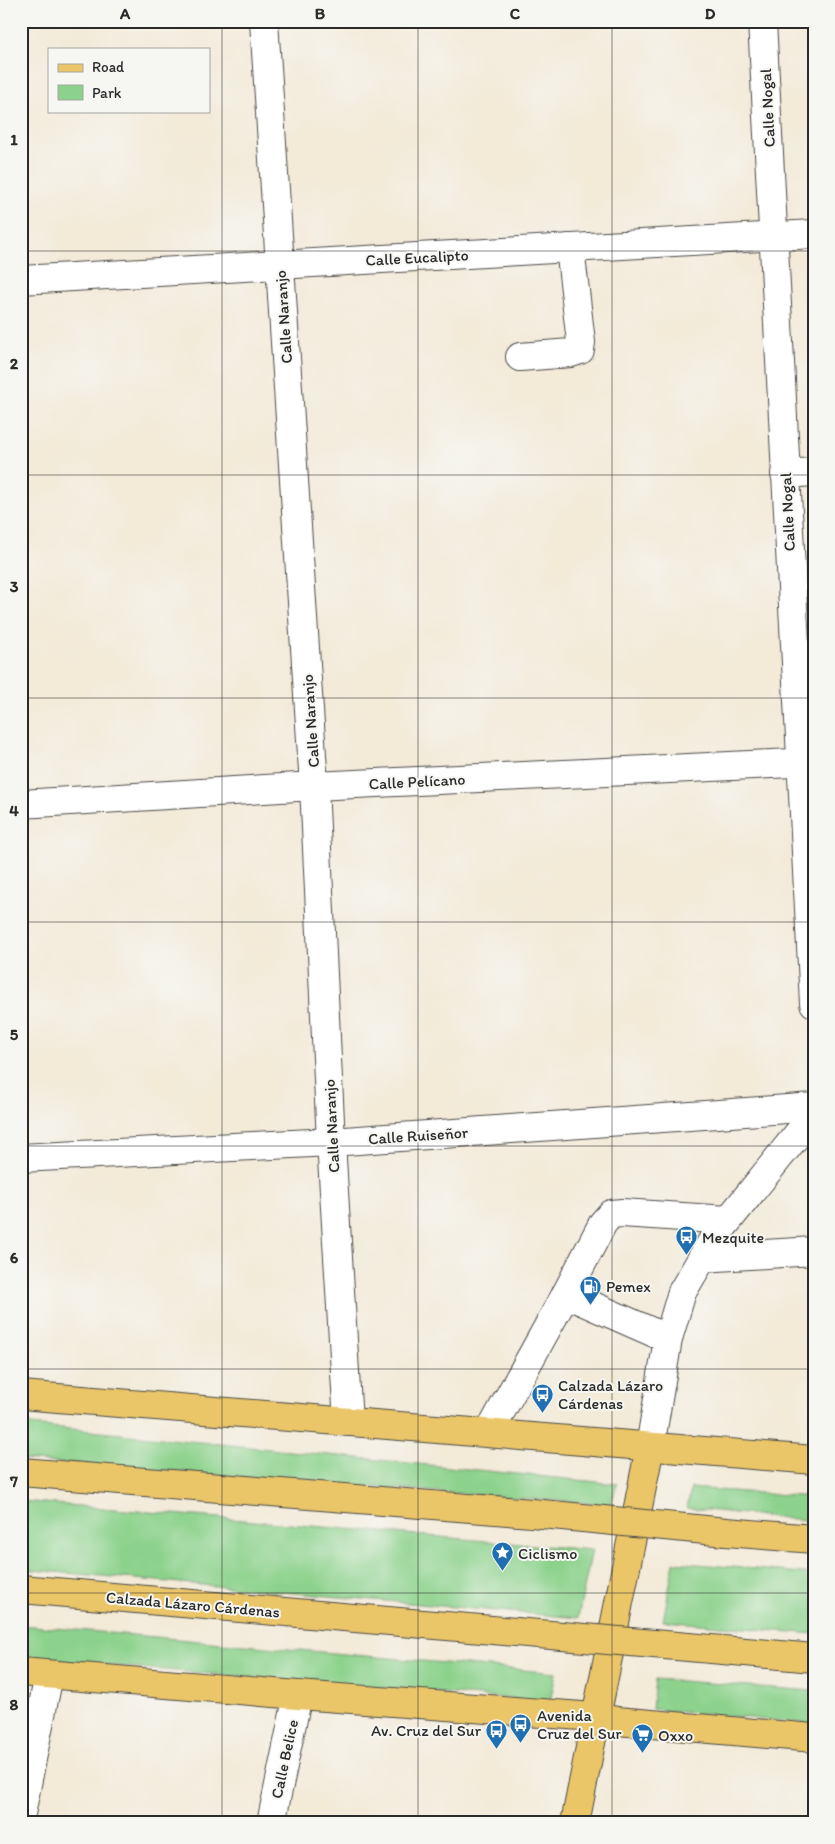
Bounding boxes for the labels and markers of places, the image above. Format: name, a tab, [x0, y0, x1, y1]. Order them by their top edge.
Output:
bus stop icon: Mezquite	[674, 1225, 698, 1256]
place label: Mezquite	[702, 1228, 764, 1247]
fuel station icon: Pemex	[578, 1274, 602, 1305]
place label: Pemex	[606, 1277, 651, 1296]
place label: Calzada Lázaro Cárdenas	[558, 1376, 663, 1413]
bus stop icon: Calzada Lázaro Cárdenas	[530, 1382, 554, 1413]
place icon: Ciclismo	[490, 1541, 514, 1572]
place label: Ciclismo	[518, 1544, 577, 1563]
place label: Avenida Cruz del Sur	[537, 1706, 622, 1743]
bus stop icon: Avenida Cruz del Sur	[509, 1712, 533, 1743]
bus stop icon: Av. Cruz del Sur	[485, 1718, 509, 1749]
place label: Av. Cruz del Sur	[371, 1721, 482, 1740]
supermarket icon: Oxxo	[630, 1723, 654, 1754]
place label: Oxxo	[658, 1726, 693, 1745]

